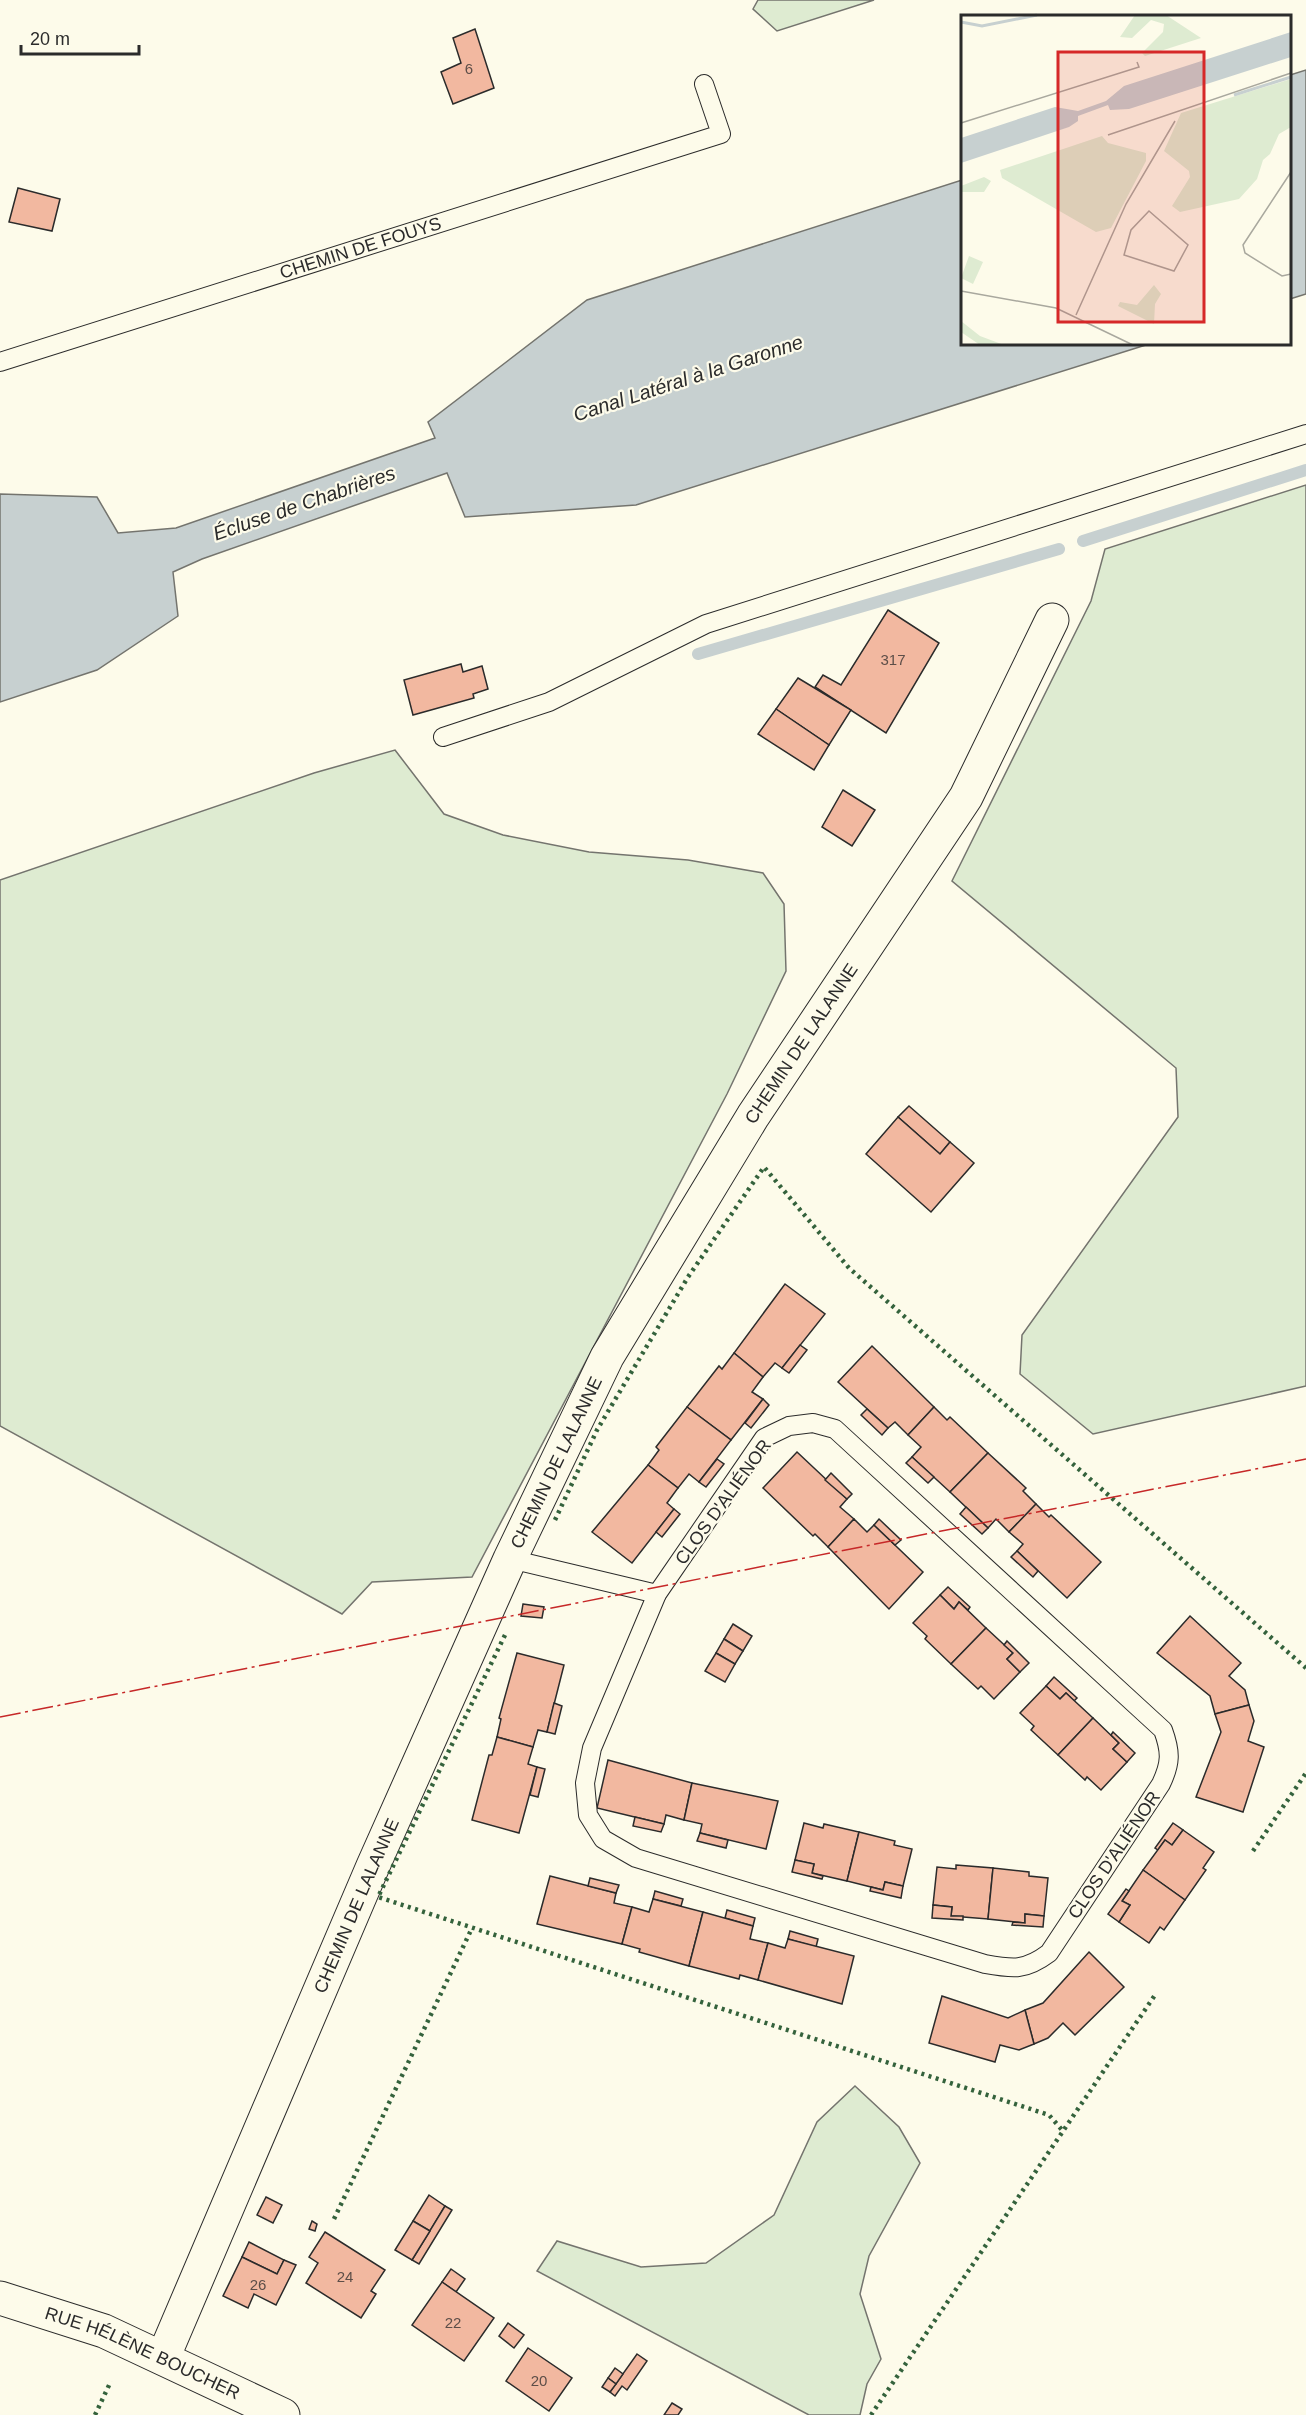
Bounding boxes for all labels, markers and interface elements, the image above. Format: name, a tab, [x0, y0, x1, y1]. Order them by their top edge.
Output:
inset map	[961, 15, 1291, 345]
scale bar	[21, 18, 140, 56]
text: 20 m	[30, 29, 70, 49]
house number: 6	[465, 60, 473, 77]
street label: CHEMIN DE FOUYS	[277, 213, 444, 283]
water label: Canal Latéral à la Garonne	[570, 330, 806, 426]
water label: Écluse de Chabrières	[210, 461, 398, 545]
house number: 317	[880, 651, 906, 668]
street label: CHEMIN DE LALANNE	[741, 960, 862, 1127]
street label: CHEMIN DE LALANNE	[507, 1374, 606, 1552]
street label: CLOS D'ALIÉNOR	[671, 1436, 775, 1568]
street label: CLOS D'ALIÉNOR	[1064, 1787, 1164, 1923]
street label: CHEMIN DE LALANNE	[310, 1815, 403, 1996]
house number: 24	[337, 2268, 353, 2285]
house number: 26	[250, 2276, 266, 2293]
street label: RUE HÉLÈNE BOUCHER	[43, 2303, 243, 2403]
house number: 22	[445, 2314, 461, 2331]
house number: 20	[531, 2372, 547, 2389]

